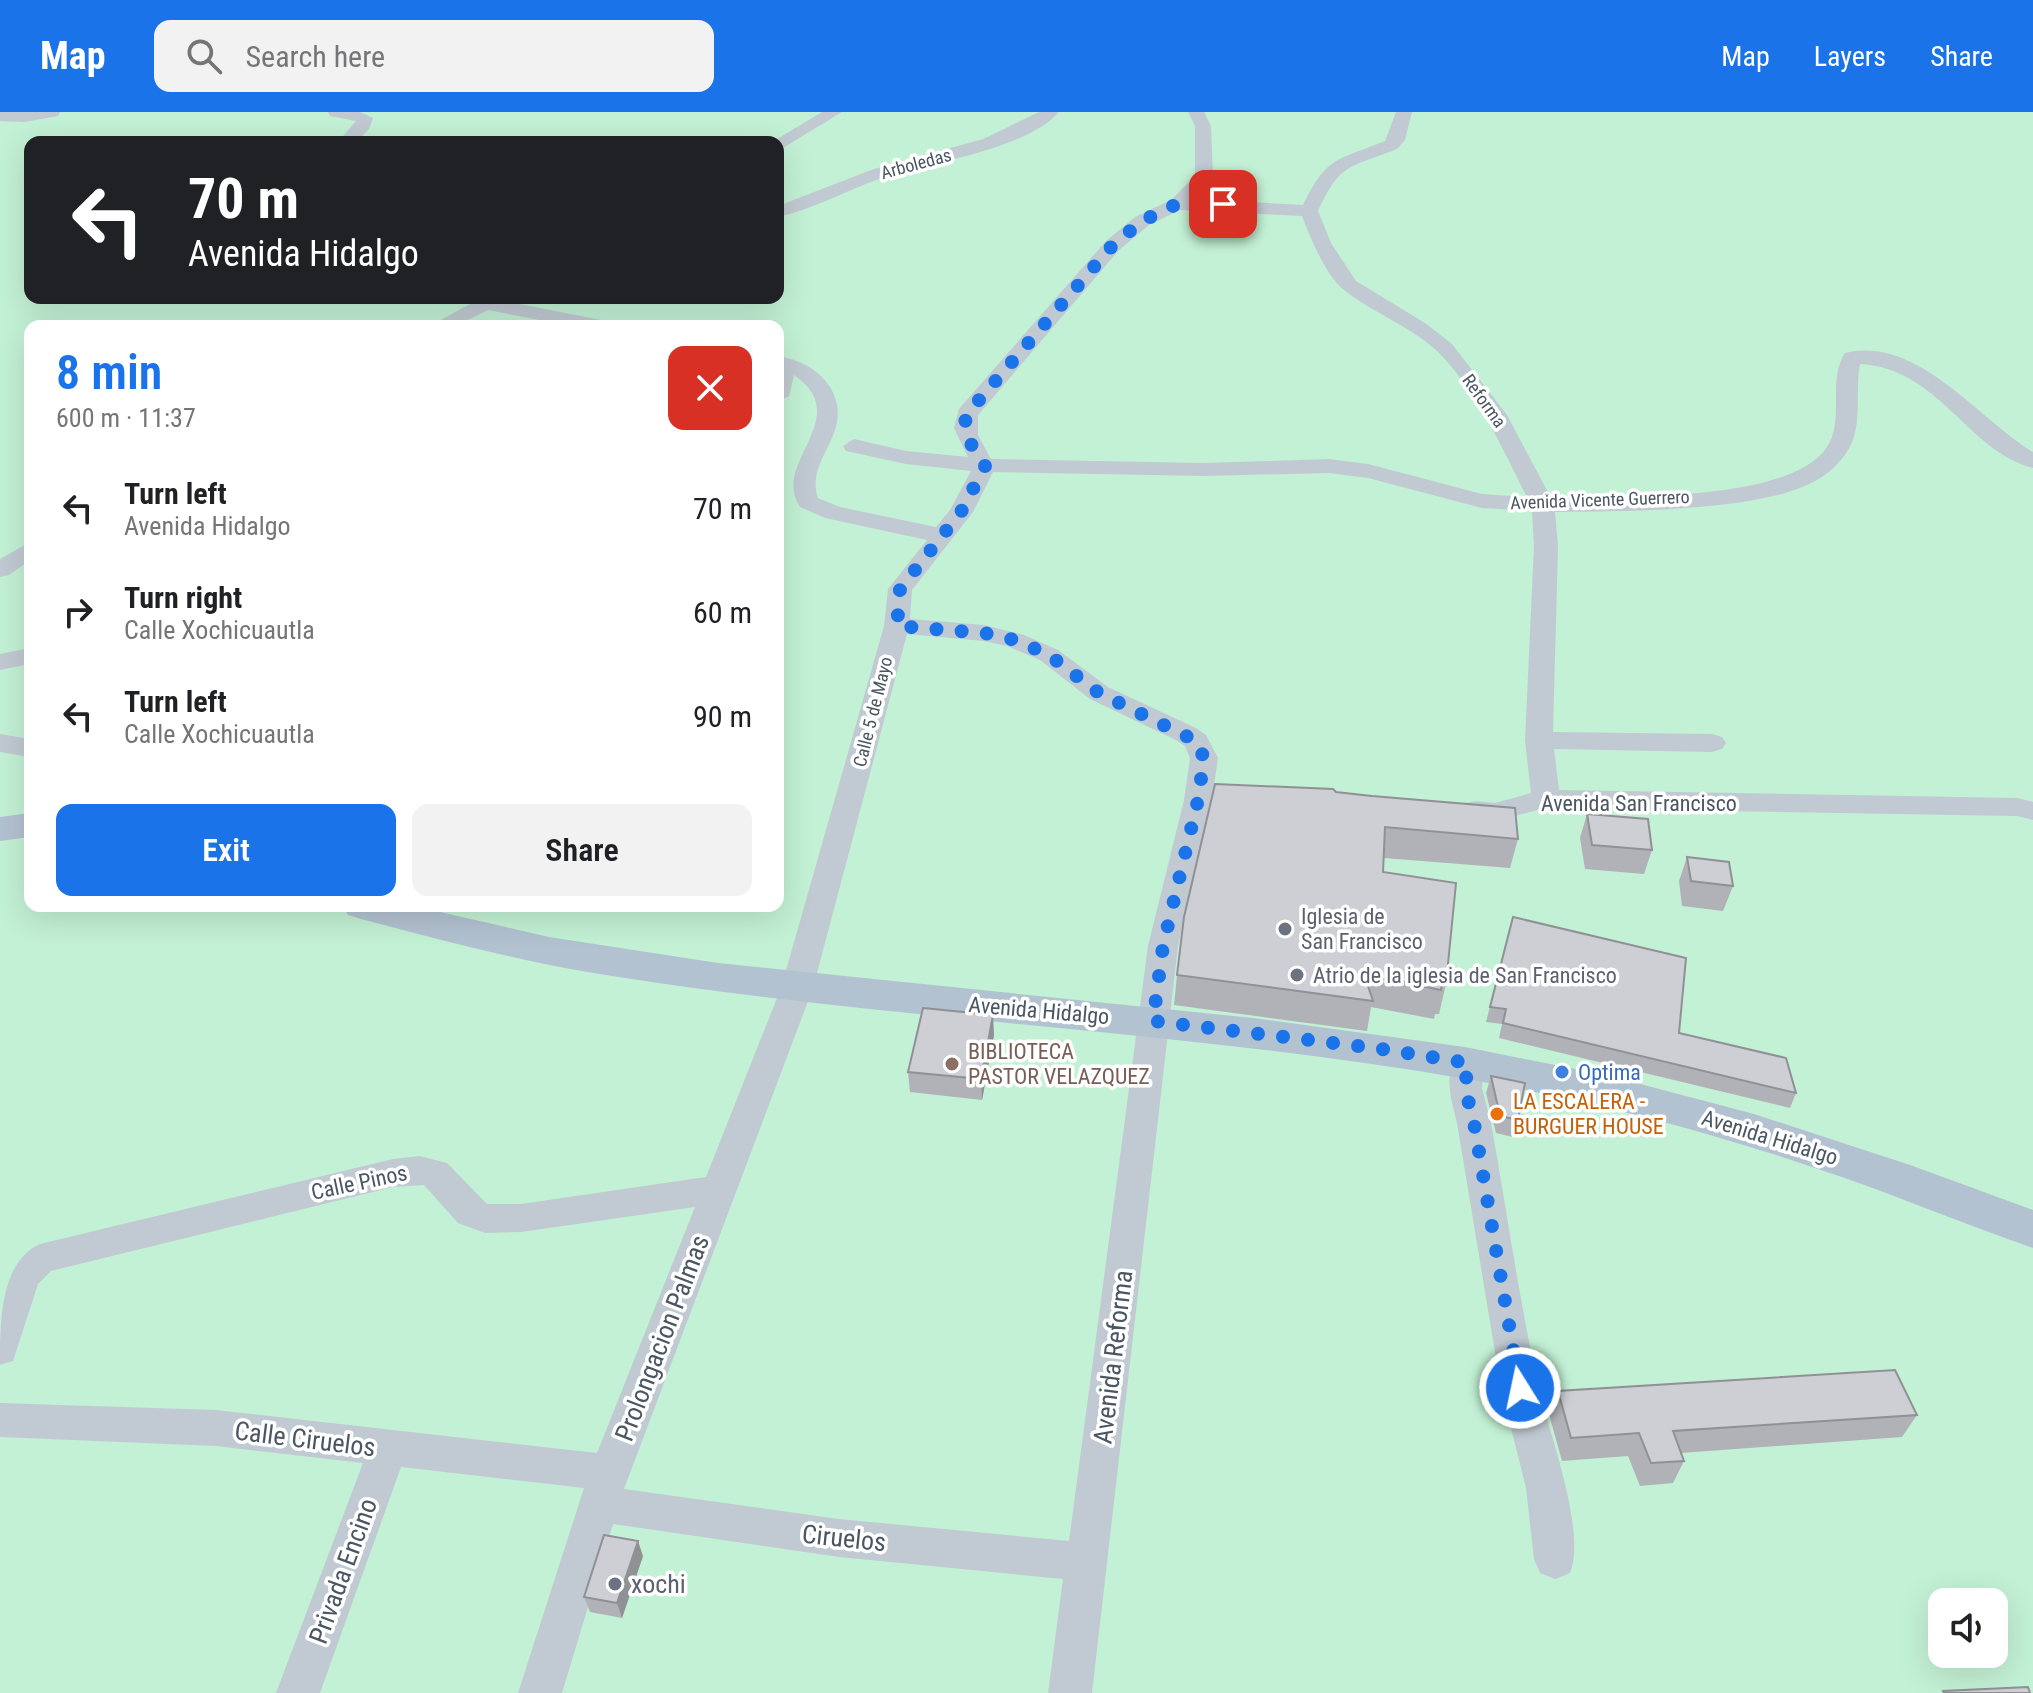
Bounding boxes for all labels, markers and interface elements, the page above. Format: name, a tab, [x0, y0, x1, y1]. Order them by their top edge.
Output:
search box	[154, 20, 714, 92]
text: Map	[40, 34, 106, 78]
icon: search	[182, 34, 226, 78]
text: Search here	[246, 39, 385, 74]
text: Map	[1721, 40, 1770, 73]
text: Layers	[1814, 40, 1886, 73]
text: Share	[1930, 40, 1993, 73]
street label: Arboledas	[878, 144, 953, 183]
text: 70 m	[188, 166, 299, 232]
icon: left	[56, 168, 160, 272]
pin	[1189, 170, 1257, 238]
icon: arrive	[1201, 182, 1245, 226]
text: Avenida Hidalgo	[188, 233, 419, 275]
text: 8 min	[56, 344, 162, 401]
button: close	[668, 346, 752, 430]
street label: Reforma	[1458, 370, 1511, 431]
text: 600 m · 11:37	[56, 403, 196, 433]
text: Turn left	[124, 476, 227, 511]
icon: left	[56, 486, 100, 530]
street label: Avenida Vicente Guerrero	[1510, 486, 1690, 513]
text: 70 m	[693, 491, 752, 526]
text: Avenida Hidalgo	[124, 511, 291, 541]
text: Turn right	[124, 580, 242, 615]
icon: right	[56, 590, 100, 634]
text: 60 m	[693, 595, 752, 630]
text: Calle Xochicuautla	[124, 615, 315, 645]
street label: Calle 5 de Mayo	[849, 655, 896, 769]
text: Turn left	[124, 684, 227, 719]
icon: left	[56, 694, 100, 738]
text: 90 m	[693, 699, 752, 734]
text: Calle Xochicuautla	[124, 719, 315, 749]
street label: Avenida San Francisco	[1541, 791, 1737, 816]
button: Exit	[56, 804, 396, 896]
button: Share	[412, 804, 752, 896]
place label: Iglesia de San Francisco	[1301, 904, 1423, 954]
marker: Iglesia de San Francisco	[1276, 920, 1294, 938]
place label: Atrio de la iglesia de San Francisco	[1313, 963, 1617, 988]
marker: Atrio de la iglesia de San Francisco	[1288, 966, 1306, 984]
street label: Avenida Hidalgo	[968, 992, 1110, 1029]
place label: BIBLIOTECA PASTOR VELAZQUEZ	[968, 1039, 1150, 1089]
marker: BIBLIOTECA PASTOR VELAZQUEZ	[943, 1055, 961, 1073]
place label: Optima	[1578, 1060, 1641, 1085]
marker: Optima	[1553, 1063, 1571, 1081]
place label: LA ESCALERA - BURGUER HOUSE	[1513, 1089, 1664, 1139]
marker: LA ESCALERA - BURGUER HOUSE	[1488, 1105, 1506, 1123]
street label: Avenida Hidalgo	[1699, 1105, 1841, 1170]
street label: Calle Pinos	[309, 1160, 409, 1205]
street label: Prolongacion Palmas	[609, 1231, 715, 1445]
street label: Avenida Reforma	[1087, 1269, 1139, 1445]
position arrow	[1478, 1346, 1562, 1430]
street label: Calle Ciruelos	[233, 1415, 377, 1463]
street label: Privada Encino	[303, 1494, 383, 1648]
street label: Ciruelos	[801, 1519, 887, 1557]
place label: xochi	[631, 1569, 686, 1599]
marker: xochi	[606, 1575, 624, 1593]
map controls	[1928, 1588, 2008, 1668]
button: sound	[1928, 1588, 2008, 1668]

